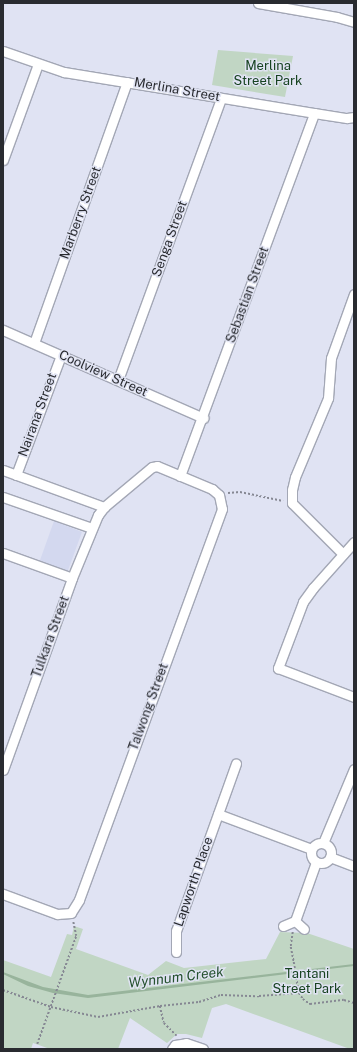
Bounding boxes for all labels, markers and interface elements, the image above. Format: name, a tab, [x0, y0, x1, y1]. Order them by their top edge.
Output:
park label: Merlina Street Park	[234, 59, 302, 90]
street label: Merlina Street	[133, 75, 221, 105]
street label: Marberry Street	[57, 165, 105, 261]
street label: Senga Street	[149, 199, 191, 279]
street label: Sebastian Street	[223, 245, 273, 345]
street label: Coolview Street	[56, 347, 150, 401]
street label: Nairana Street	[16, 371, 60, 459]
street label: Tulkara Street	[29, 594, 73, 680]
street label: Talwong Street	[126, 661, 172, 753]
street label: Lapworth Place	[171, 835, 217, 929]
water label: Wynnum Creek	[127, 963, 225, 991]
park label: Tantani Street Park	[273, 967, 341, 998]

